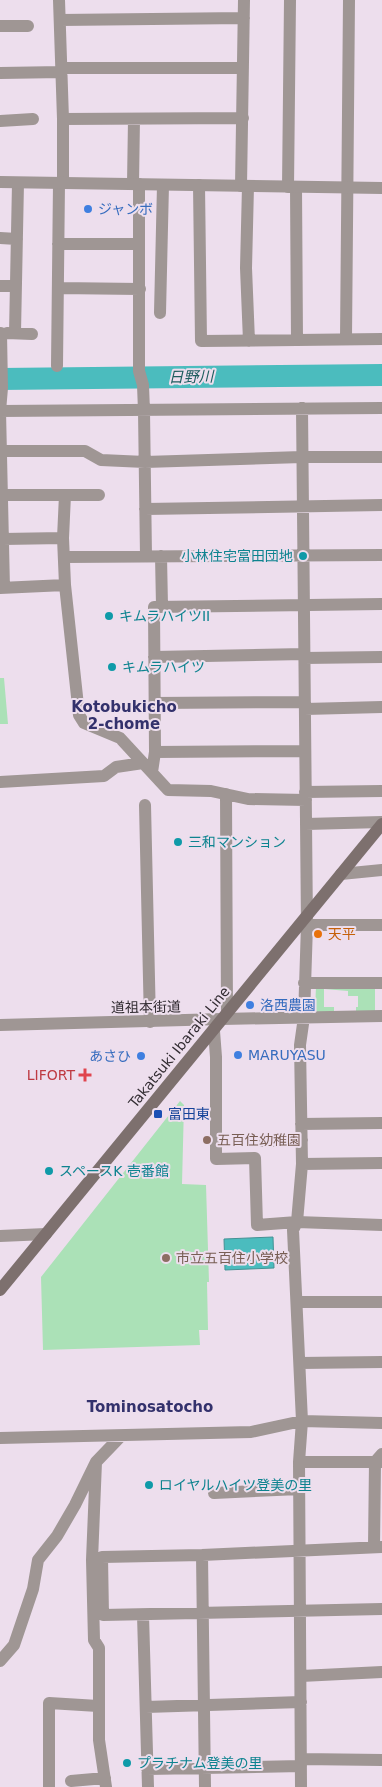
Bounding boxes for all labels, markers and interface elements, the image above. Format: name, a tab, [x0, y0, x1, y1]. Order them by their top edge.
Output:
place label: ジャンボ	[98, 201, 153, 217]
marker: ジャンボ	[82, 203, 94, 215]
water label: 日野川	[168, 368, 216, 386]
place label: 小林住宅富田団地	[181, 548, 293, 564]
marker: 小林住宅富田団地	[297, 550, 309, 562]
place label: キムラハイツII	[119, 608, 210, 624]
marker: キムラハイツII	[103, 610, 115, 622]
place label: キムラハイツ	[122, 659, 205, 675]
marker: キムラハイツ	[106, 661, 118, 673]
district label: Kotobukicho 2-chome	[71, 698, 177, 733]
place label: 三和マンション	[188, 834, 286, 850]
marker: 三和マンション	[172, 836, 184, 848]
place label: 天平	[328, 926, 356, 942]
marker: 天平	[312, 928, 324, 940]
street label: Takatsuki Ibaraki Line	[125, 983, 233, 1111]
place label: 洛西農園	[260, 997, 316, 1013]
street label: 道祖本街道	[111, 998, 181, 1016]
marker: 洛西農園	[244, 999, 256, 1011]
place label: MARUYASU	[248, 1047, 326, 1063]
place label: あさひ	[89, 1048, 131, 1064]
marker: MARUYASU	[232, 1049, 244, 1061]
marker: あさひ	[135, 1050, 147, 1062]
place label: LIFORT	[27, 1067, 75, 1083]
marker: LIFORT	[79, 1069, 91, 1081]
place label: 富田東	[168, 1106, 210, 1122]
marker: 富田東	[152, 1108, 164, 1120]
place label: 五百住幼稚園	[217, 1132, 301, 1148]
marker: 五百住幼稚園	[201, 1134, 213, 1146]
place label: スペースK 壱番館	[59, 1163, 169, 1179]
marker: スペースK 壱番館	[43, 1165, 55, 1177]
place label: 市立五百住小学校	[176, 1250, 288, 1266]
marker: 市立五百住小学校	[160, 1252, 172, 1264]
district label: Tominosatocho	[87, 1398, 213, 1416]
place label: ロイヤルハイツ登美の里	[159, 1477, 312, 1493]
marker: ロイヤルハイツ登美の里	[143, 1479, 155, 1491]
place label: プラチナム登美の里	[137, 1755, 263, 1771]
marker: プラチナム登美の里	[121, 1757, 133, 1769]

